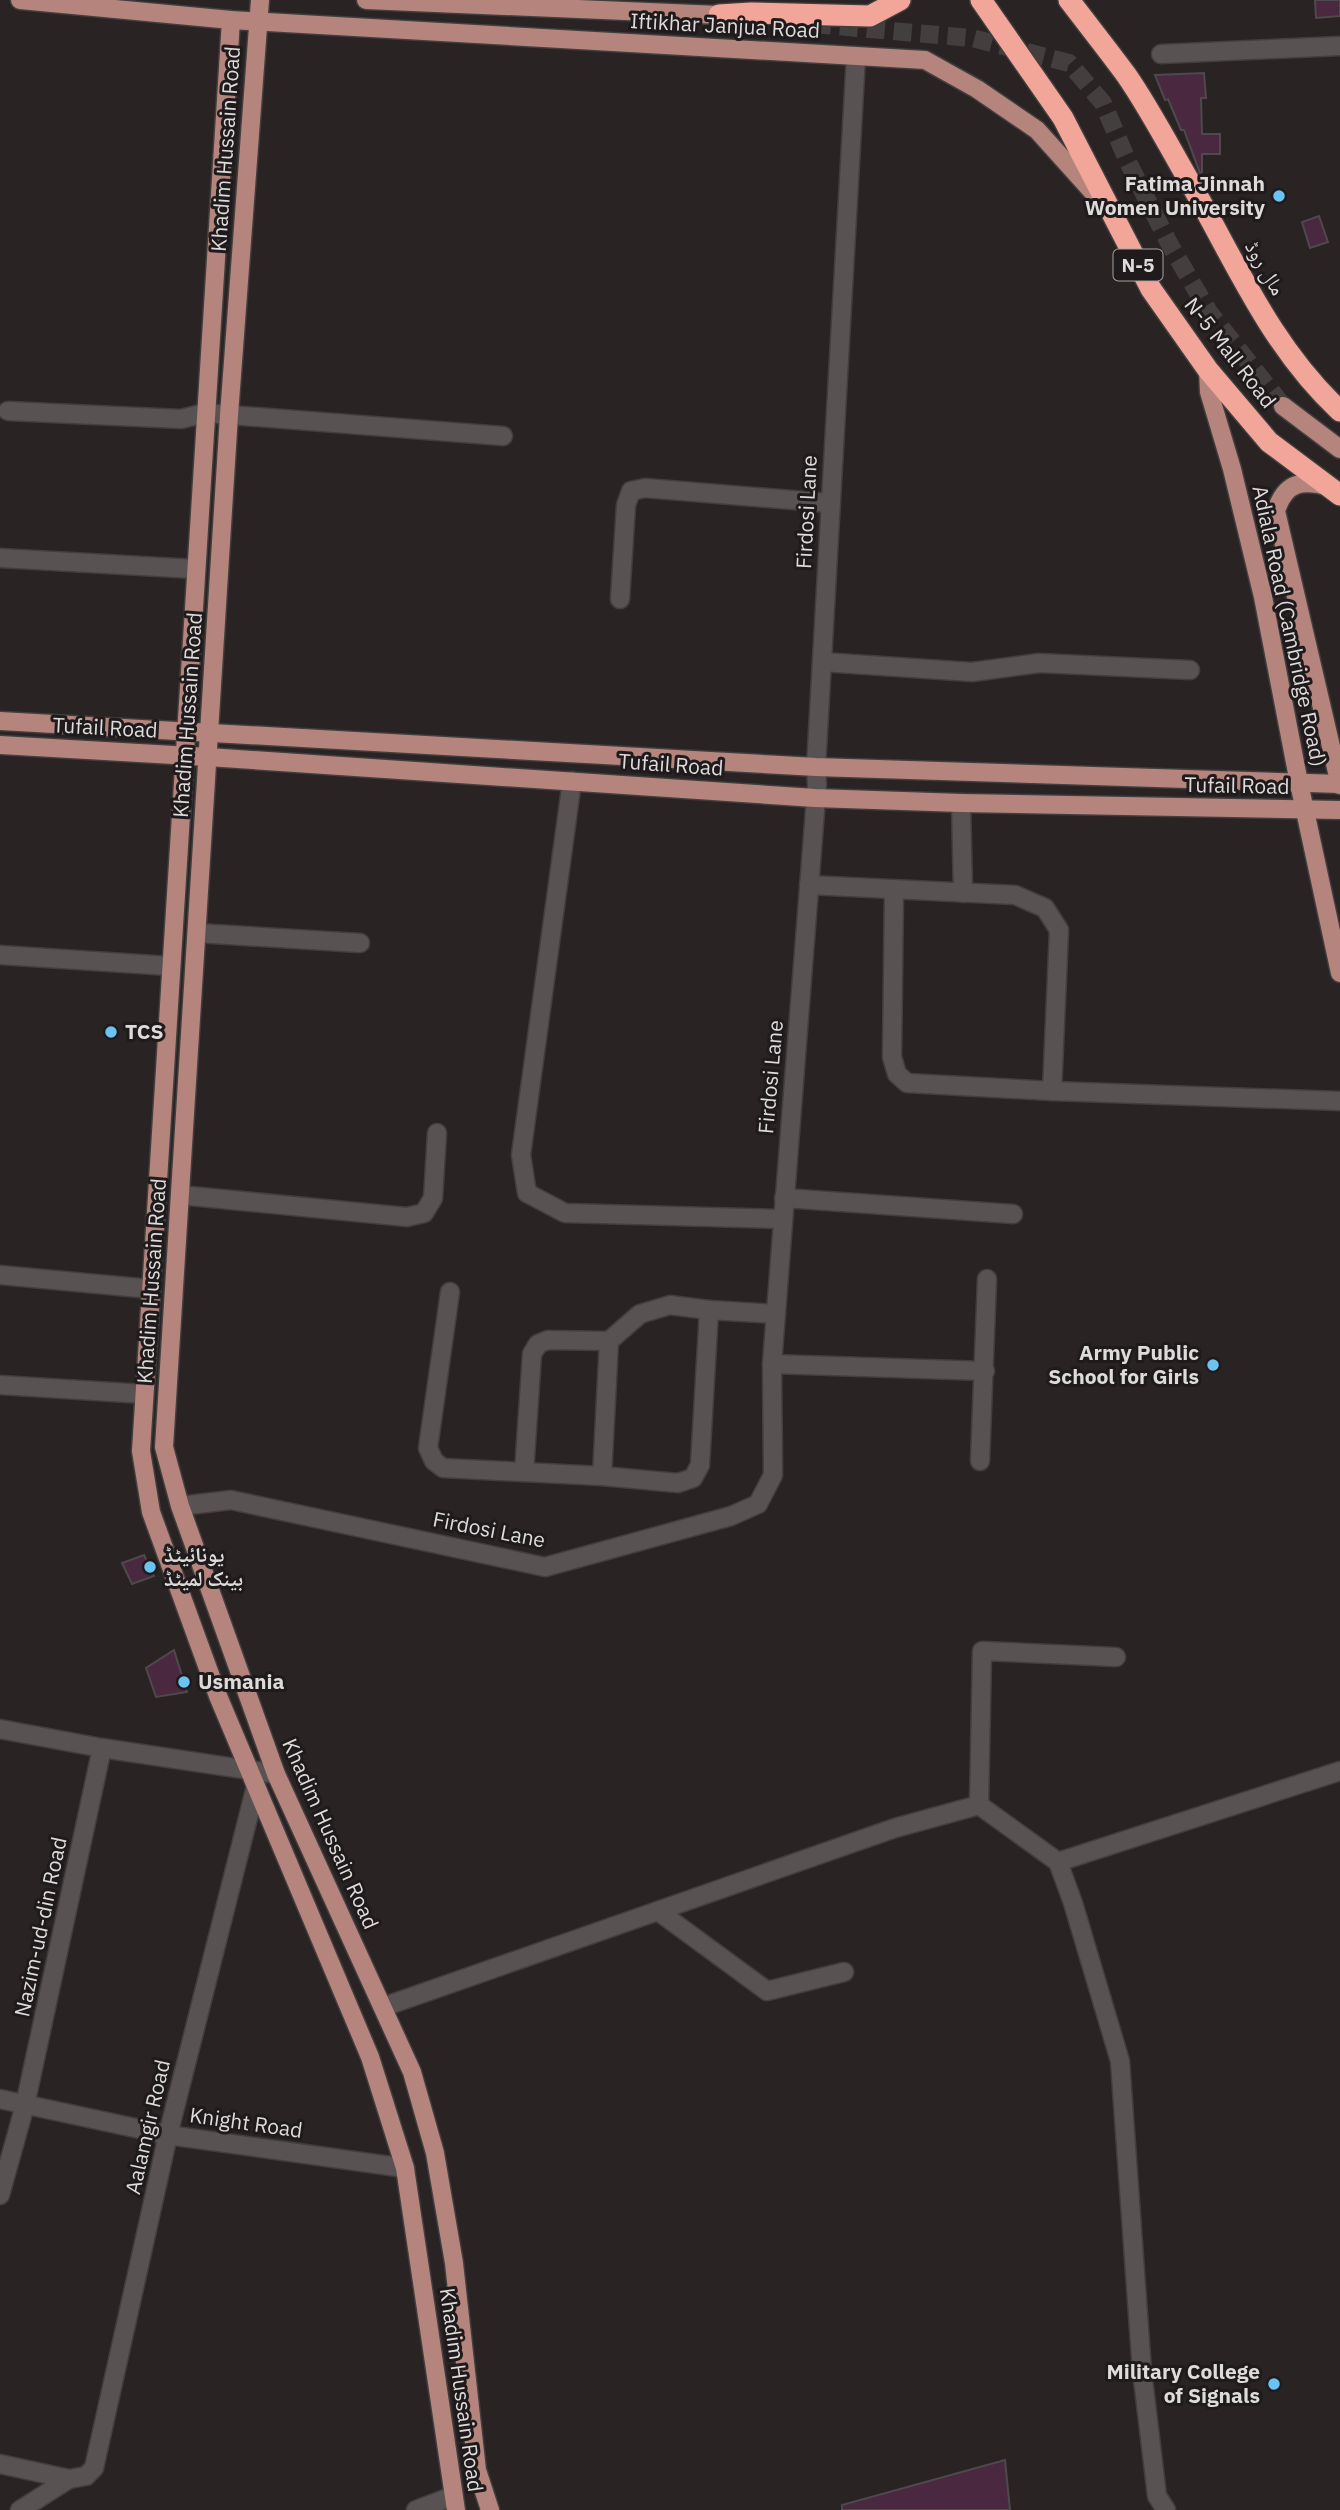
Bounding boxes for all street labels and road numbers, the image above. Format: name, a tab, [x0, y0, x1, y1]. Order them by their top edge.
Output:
street label: Iftikhar Janjua Road	[629, 6, 821, 44]
street label: Khadim Hussain Road	[204, 45, 246, 253]
street label: مال روڈ	[1239, 235, 1293, 300]
road number: N-5	[1114, 249, 1162, 280]
street label: N-5 Mall Road	[1179, 291, 1283, 414]
street label: Firdosi Lane	[789, 454, 823, 570]
street label: Adiala Road (Cambridge Road)	[1246, 483, 1333, 769]
street label: Khadim Hussain Road	[166, 611, 208, 819]
street label: Tufail Road	[52, 710, 158, 744]
street label: Tufail Road	[618, 746, 724, 782]
street label: Tufail Road	[1184, 770, 1290, 800]
street label: Firdosi Lane	[751, 1019, 789, 1135]
street label: Khadim Hussain Road	[130, 1177, 172, 1385]
street label: Firdosi Lane	[431, 1504, 548, 1554]
street label: Khadim Hussain Road	[276, 1734, 386, 1933]
street label: Nazim-ud-din Road	[7, 1834, 73, 2019]
street label: Aalamgir Road	[118, 2057, 176, 2197]
street label: Knight Road	[188, 2100, 304, 2144]
street label: Khadim Hussain Road	[434, 2286, 490, 2494]

